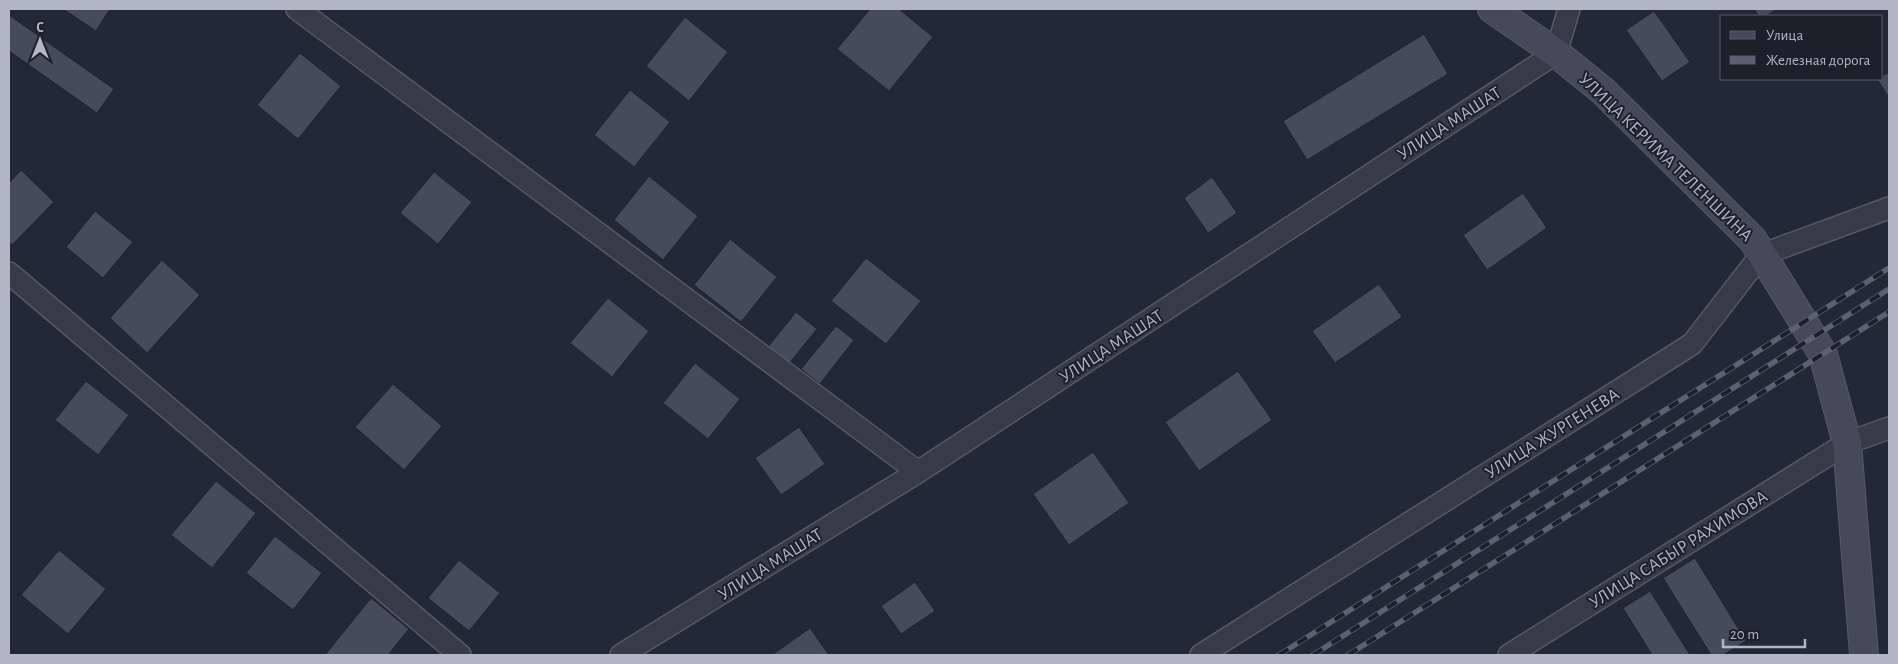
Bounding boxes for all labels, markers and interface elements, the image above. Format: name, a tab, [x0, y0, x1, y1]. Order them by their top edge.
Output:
north arrow	[15, 15, 65, 65]
legend	[1720, 15, 1883, 80]
text: С	[36, 21, 44, 35]
text: Улица	[1766, 28, 1803, 43]
text: Железная дорога	[1766, 53, 1871, 68]
street label: УЛИЦА КЕРИМА ТЕЛЕНШИНА	[1575, 70, 1756, 246]
street label: УЛИЦА МАШАТ	[1395, 84, 1505, 164]
street label: УЛИЦА МАШАТ	[1057, 307, 1167, 387]
street label: УЛИЦА ЖУРГЕНЕВА	[1482, 385, 1623, 482]
street label: УЛИЦА САБЫР РАХИМОВА	[1586, 487, 1771, 612]
street label: УЛИЦА МАШАТ	[715, 525, 826, 604]
scale bar	[1723, 616, 1806, 648]
text: 20 m	[1730, 627, 1759, 642]

